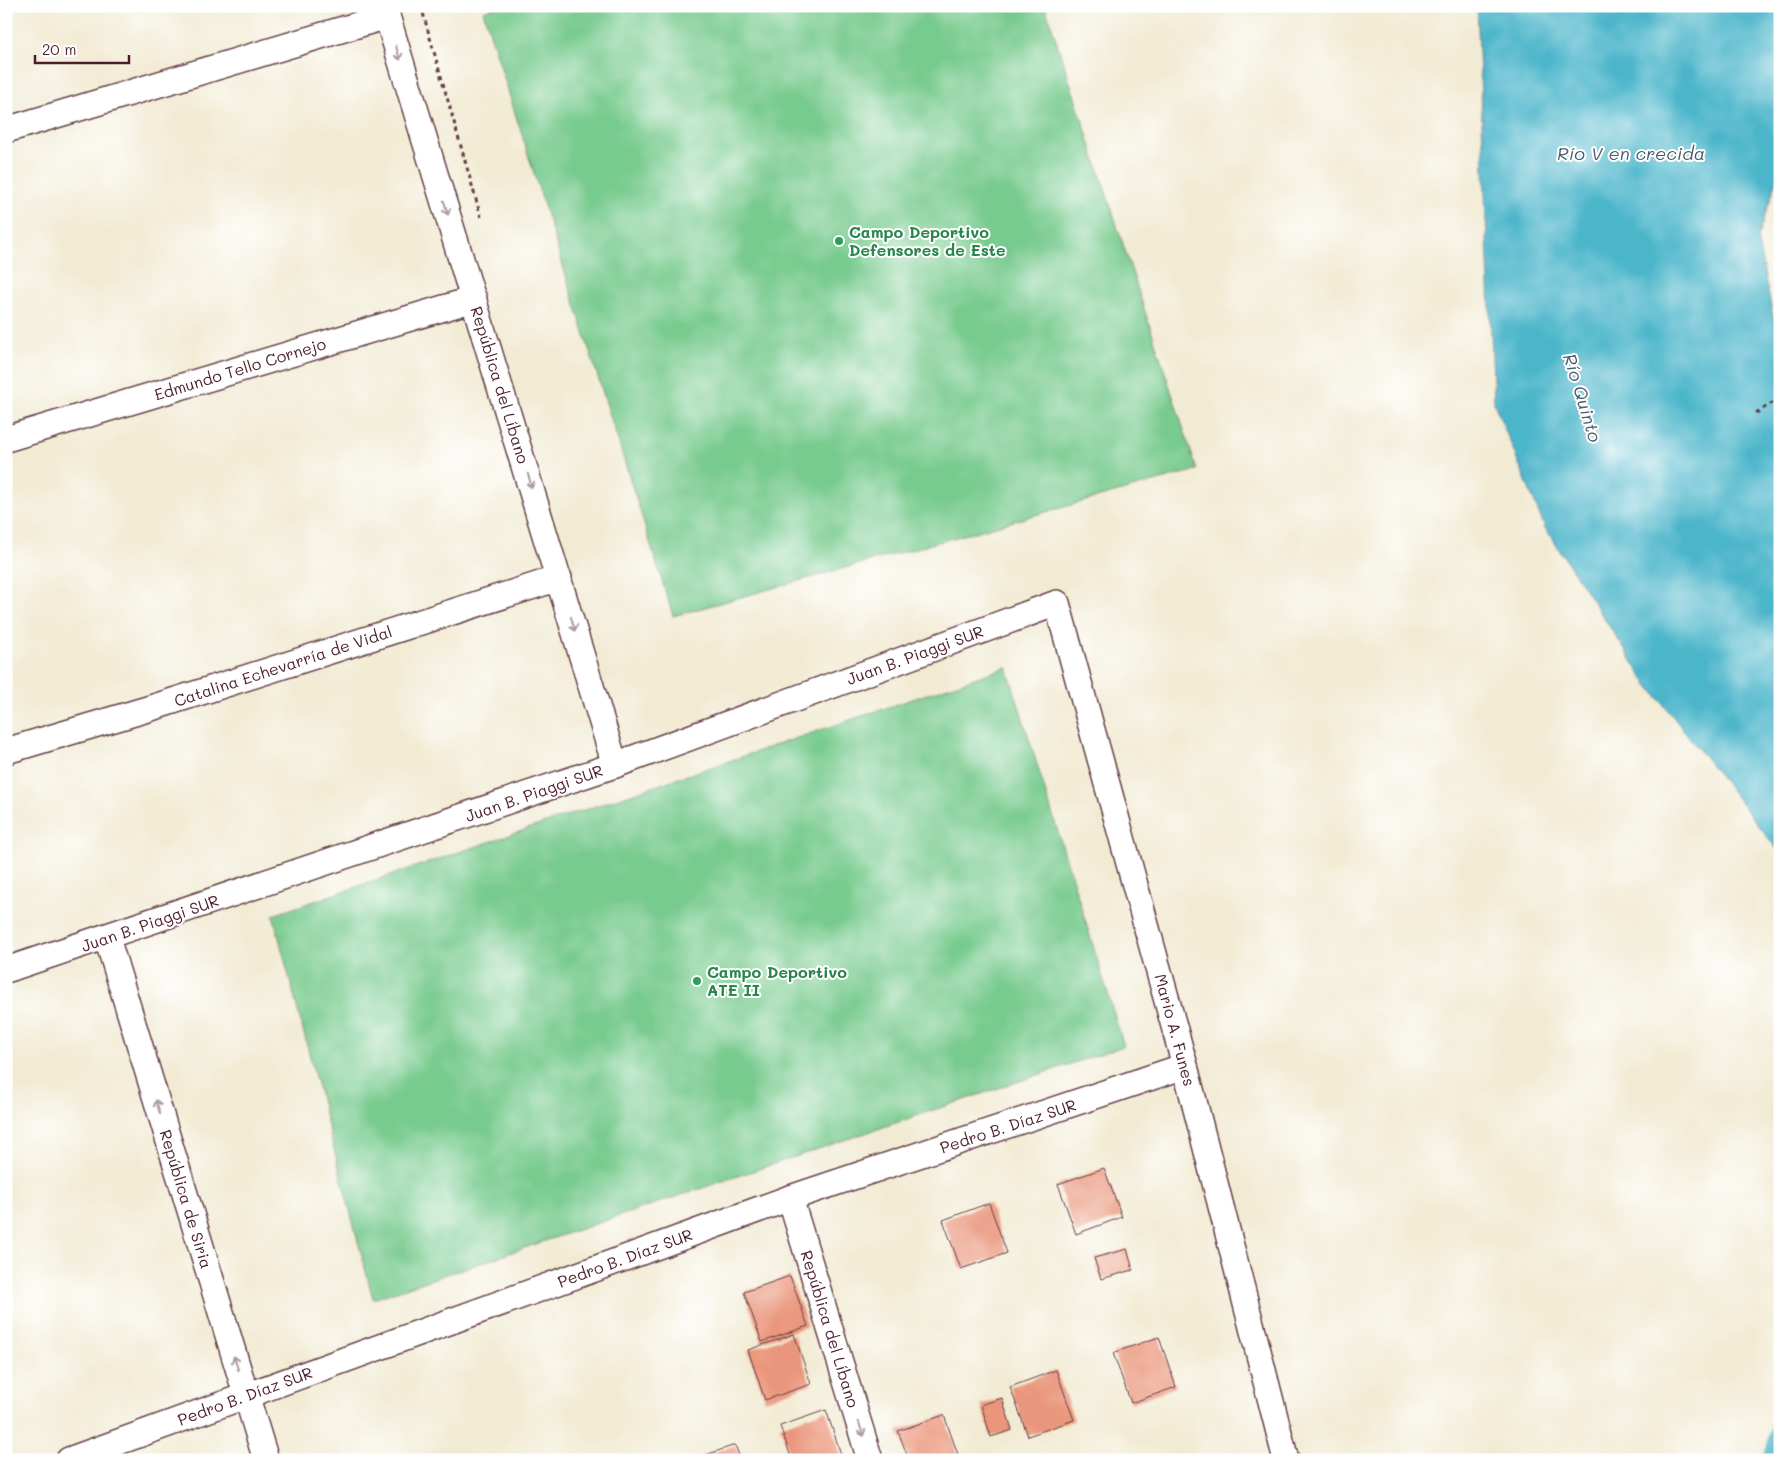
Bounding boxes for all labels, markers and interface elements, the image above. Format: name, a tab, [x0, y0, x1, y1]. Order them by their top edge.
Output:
scale bar	[35, 32, 129, 64]
text: 20 m	[42, 39, 76, 59]
one-way arrow	[394, 45, 404, 61]
water label: Río V en crecida	[1557, 141, 1705, 165]
one-way arrow	[442, 200, 451, 216]
place label: Campo Deportivo Defensores de Este	[849, 221, 1005, 260]
marker: Campo Deportivo Defensores de Este	[833, 235, 845, 247]
street label: República del Líbano	[467, 304, 534, 466]
street label: Edmundo Tello Cornejo	[151, 332, 328, 405]
water label: Río Quinto	[1558, 350, 1608, 445]
one-way arrow	[525, 472, 535, 488]
one-way arrow	[569, 616, 579, 632]
street label: Catalina Echevarría de Vidal	[171, 620, 394, 711]
street label: Juan B. Piaggi SUR	[843, 620, 986, 689]
street label: Juan B. Piaggi SUR	[462, 759, 606, 826]
street label: Juan B. Piaggi SUR	[78, 889, 222, 956]
place label: Campo Deportivo ATE II	[707, 961, 847, 1000]
street label: Mario A. Funes	[1150, 971, 1201, 1088]
marker: Campo Deportivo ATE II	[691, 975, 703, 987]
street label: Pedro B. Díaz SUR	[937, 1094, 1079, 1157]
one-way arrow	[153, 1100, 163, 1116]
street label: República de Siria	[155, 1127, 218, 1271]
street label: Pedro B. Díaz SUR	[554, 1223, 695, 1292]
street label: República del Líbano	[797, 1248, 864, 1410]
one-way arrow	[230, 1356, 240, 1372]
street label: Pedro B. Díaz SUR	[174, 1361, 315, 1430]
one-way arrow	[856, 1420, 866, 1436]

